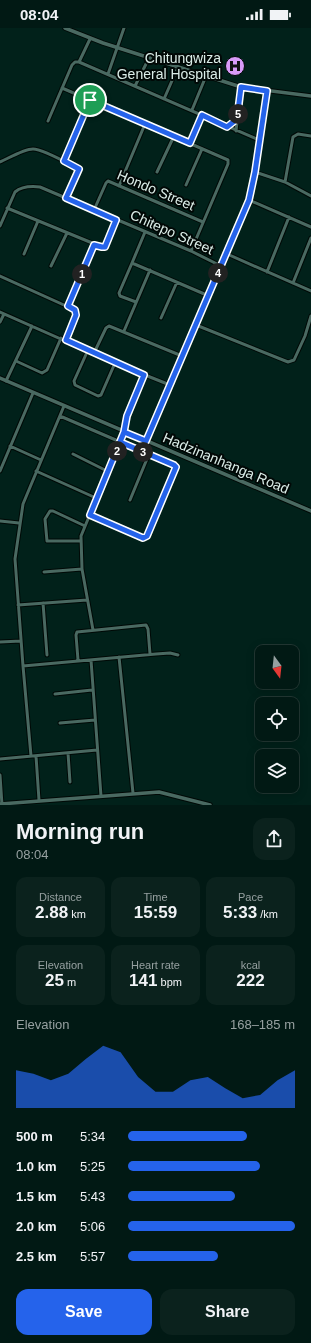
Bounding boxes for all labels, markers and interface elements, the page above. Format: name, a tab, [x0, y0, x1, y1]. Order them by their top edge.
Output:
text: 08:04	[20, 6, 58, 23]
place label: Chitungwiza General Hospital	[117, 50, 221, 82]
hospital icon: Chitungwiza General Hospital	[224, 55, 246, 77]
pin	[73, 83, 107, 117]
icon: arrive	[79, 89, 101, 111]
pin: 5	[228, 104, 248, 124]
text: 5	[235, 108, 241, 120]
street label: Hondo Street	[115, 167, 197, 214]
street label: Chitepo Street	[128, 206, 216, 258]
pin: 4	[208, 263, 228, 283]
pin: 1	[72, 264, 92, 284]
text: 4	[215, 267, 221, 279]
text: 1	[79, 268, 85, 280]
street label: Hadzinanhanga Road	[161, 429, 291, 497]
pin: 2	[107, 441, 127, 461]
pin: 3	[133, 442, 153, 462]
text: 2	[114, 445, 120, 457]
text: 3	[140, 446, 146, 458]
north arrow	[255, 645, 299, 689]
map controls	[255, 645, 299, 793]
button: locate	[255, 697, 299, 741]
button: layers	[255, 749, 299, 793]
button: share	[253, 818, 295, 860]
text: Morning run	[16, 819, 144, 844]
text: 08:04	[16, 847, 49, 862]
text: Distance	[39, 891, 82, 903]
text: Time	[143, 891, 168, 903]
text: Pace	[238, 891, 263, 903]
text: 2.88	[35, 903, 68, 922]
text: 15:59	[134, 903, 177, 922]
text: 5:33	[223, 903, 257, 922]
text: km	[68, 908, 86, 920]
text: /km	[257, 908, 278, 920]
text: Elevation	[38, 959, 83, 971]
text: Heart rate	[131, 959, 180, 971]
text: kcal	[241, 959, 260, 971]
text: 25	[45, 971, 64, 990]
text: 141	[129, 971, 157, 990]
text: 222	[236, 971, 265, 990]
text: m	[64, 976, 76, 988]
text: bpm	[157, 976, 182, 988]
text: Elevation	[16, 1017, 69, 1032]
text: 168–185 m	[230, 1017, 295, 1032]
text: 500 m	[16, 1129, 53, 1144]
text: 5:34	[80, 1129, 105, 1144]
text: 1.0 km	[16, 1159, 56, 1174]
text: 5:25	[80, 1159, 105, 1174]
text: 1.5 km	[16, 1189, 56, 1204]
text: 5:43	[80, 1189, 105, 1204]
text: 2.0 km	[16, 1219, 56, 1234]
text: 5:06	[80, 1219, 105, 1234]
text: 2.5 km	[16, 1249, 56, 1264]
text: 5:57	[80, 1249, 105, 1264]
button: Save	[16, 1289, 152, 1335]
button: Share	[160, 1289, 295, 1335]

